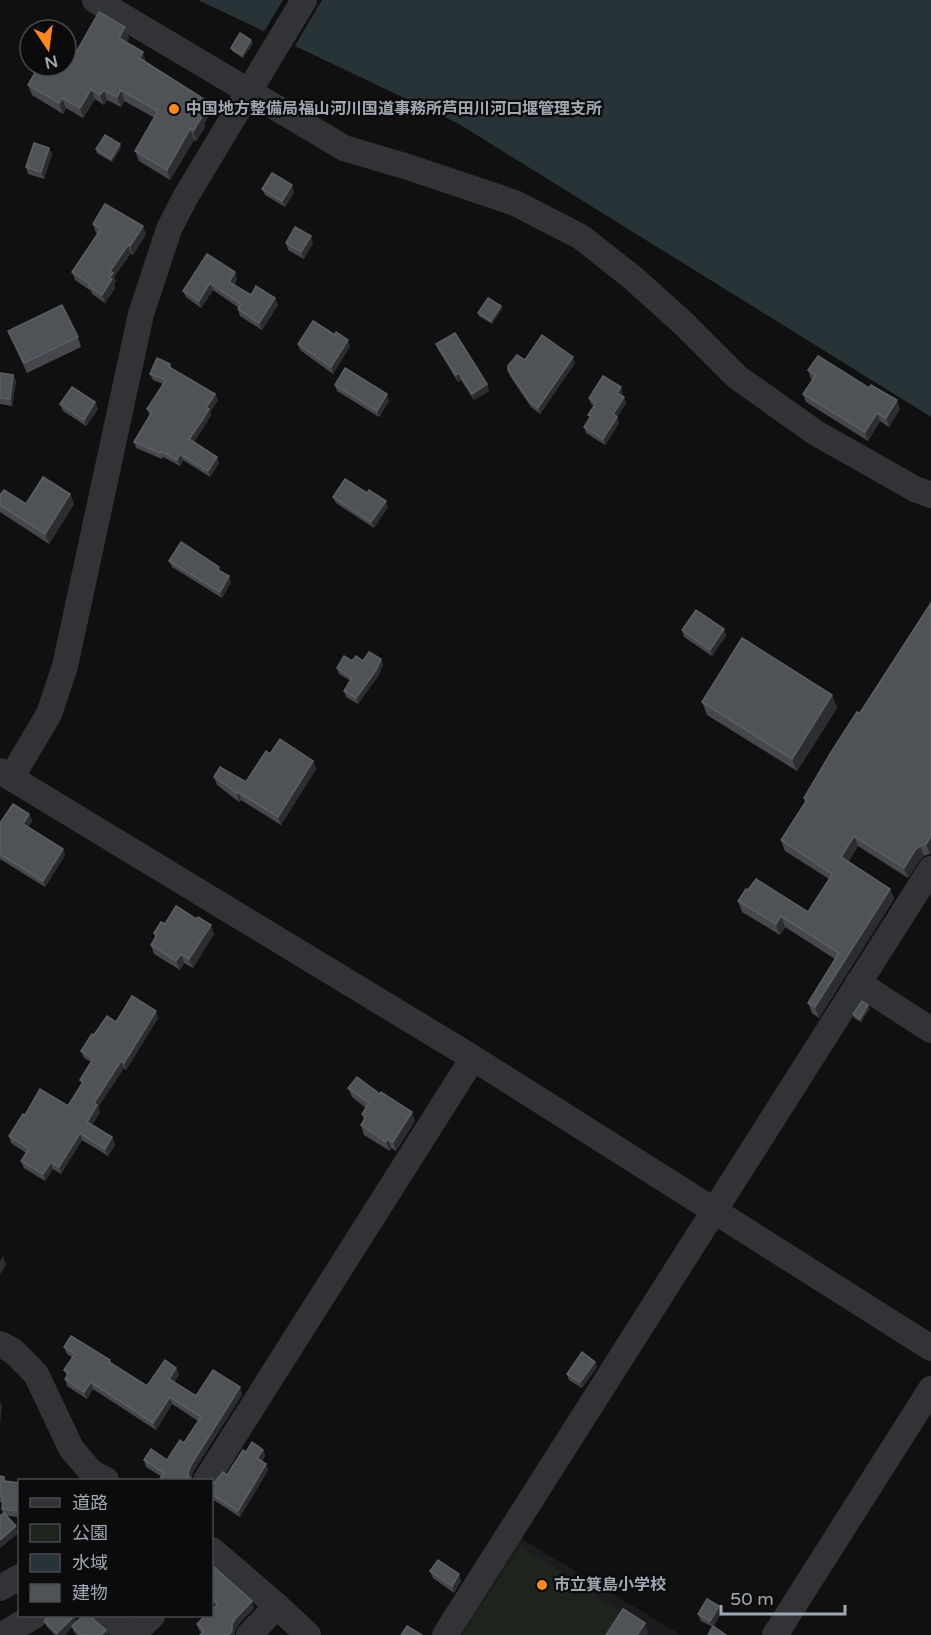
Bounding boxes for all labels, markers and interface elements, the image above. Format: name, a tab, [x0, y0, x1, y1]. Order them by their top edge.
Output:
north arrow	[18, 18, 78, 78]
text: N	[43, 50, 60, 73]
place label: 中国地方整備局福山河川国道事務所芦田川河口堰管理支所	[186, 99, 602, 119]
marker: 中国地方整備局福山河川国道事務所芦田川河口堰管理支所	[167, 102, 181, 116]
legend	[18, 1479, 213, 1617]
text: 道路	[72, 1492, 108, 1514]
text: 公園	[72, 1522, 108, 1544]
text: 水域	[72, 1552, 108, 1574]
place label: 市立箕島小学校	[554, 1575, 666, 1595]
marker: 市立箕島小学校	[535, 1578, 549, 1592]
scale bar	[721, 1578, 846, 1616]
text: 建物	[72, 1582, 108, 1604]
text: 50 m	[730, 1588, 774, 1610]

